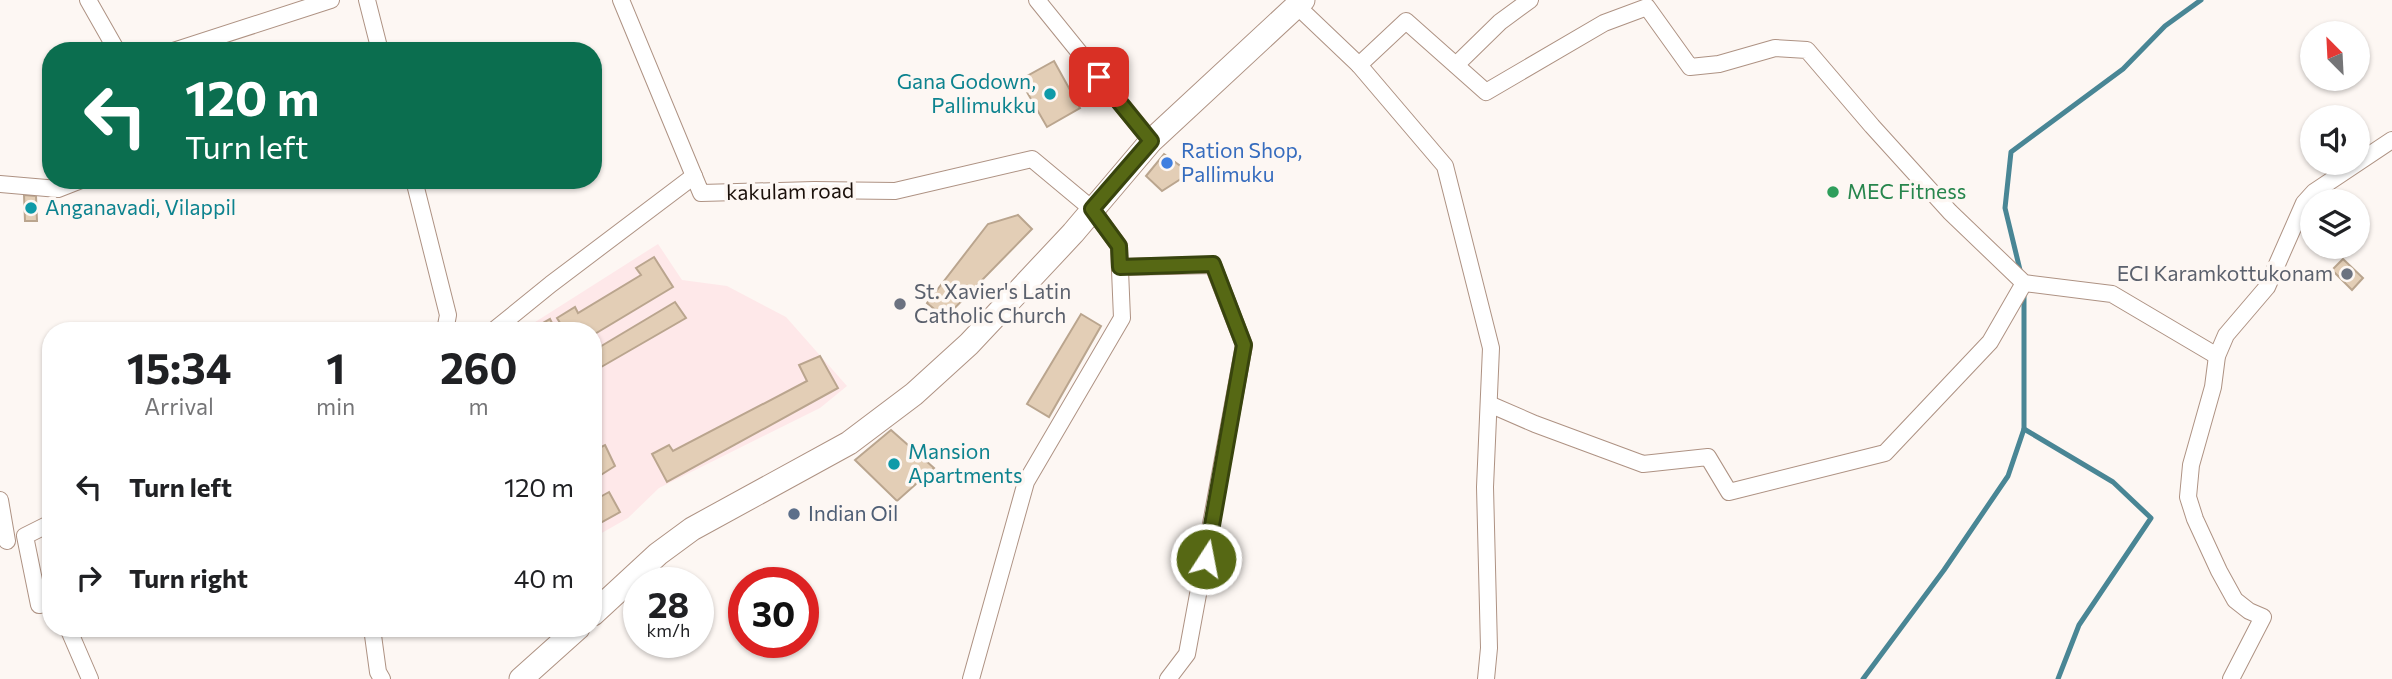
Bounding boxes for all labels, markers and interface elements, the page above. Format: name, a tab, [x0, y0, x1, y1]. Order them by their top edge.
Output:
north arrow	[2300, 21, 2370, 91]
map controls	[2300, 21, 2370, 259]
pin	[1069, 47, 1129, 107]
icon: arrive	[1080, 58, 1118, 96]
text: 120 m	[185, 66, 319, 126]
place label: Gana Godown, Pallimukku	[897, 68, 1036, 117]
icon: left	[70, 70, 161, 161]
marker: Gana Godown, Pallimukku	[1042, 86, 1058, 102]
button: sound	[2300, 105, 2370, 175]
text: Turn left	[185, 126, 309, 166]
place label: Ration Shop, Pallimuku	[1181, 137, 1302, 186]
marker: Ration Shop, Pallimuku	[1159, 155, 1175, 171]
street label: kakulam road	[726, 177, 854, 204]
place label: MEC Fitness	[1847, 178, 1966, 203]
marker: MEC Fitness	[1825, 184, 1841, 200]
button: layers	[2300, 189, 2370, 259]
place label: Anganavadi, Vilappil	[45, 194, 236, 219]
marker: Anganavadi, Vilappil	[23, 200, 39, 216]
place label: ECI Karamkottukonam	[2117, 260, 2333, 285]
marker: ECI Karamkottukonam	[2339, 266, 2355, 282]
place label: St. Xavier's Latin Catholic Church	[914, 278, 1071, 327]
marker: St. Xavier's Latin Catholic Church	[892, 296, 908, 312]
text: 15:34	[127, 341, 231, 393]
text: 1	[326, 341, 345, 393]
text: 260	[440, 341, 517, 393]
text: Arrival	[144, 392, 214, 420]
text: min	[316, 392, 355, 420]
text: m	[469, 392, 489, 420]
place label: Mansion Apartments	[908, 438, 1023, 487]
marker: Mansion Apartments	[886, 456, 902, 472]
icon: left	[70, 468, 108, 506]
text: Turn left	[129, 471, 232, 502]
text: 120 m	[504, 471, 574, 502]
place label: Indian Oil	[808, 500, 898, 525]
marker: Indian Oil	[786, 506, 802, 522]
position arrow	[1169, 522, 1243, 596]
icon: right	[70, 559, 108, 597]
text: Turn right	[129, 562, 248, 593]
text: 40 m	[514, 562, 574, 593]
speed limit sign: 30	[728, 567, 819, 658]
text: 28	[648, 582, 689, 625]
text: km/h	[647, 619, 690, 641]

